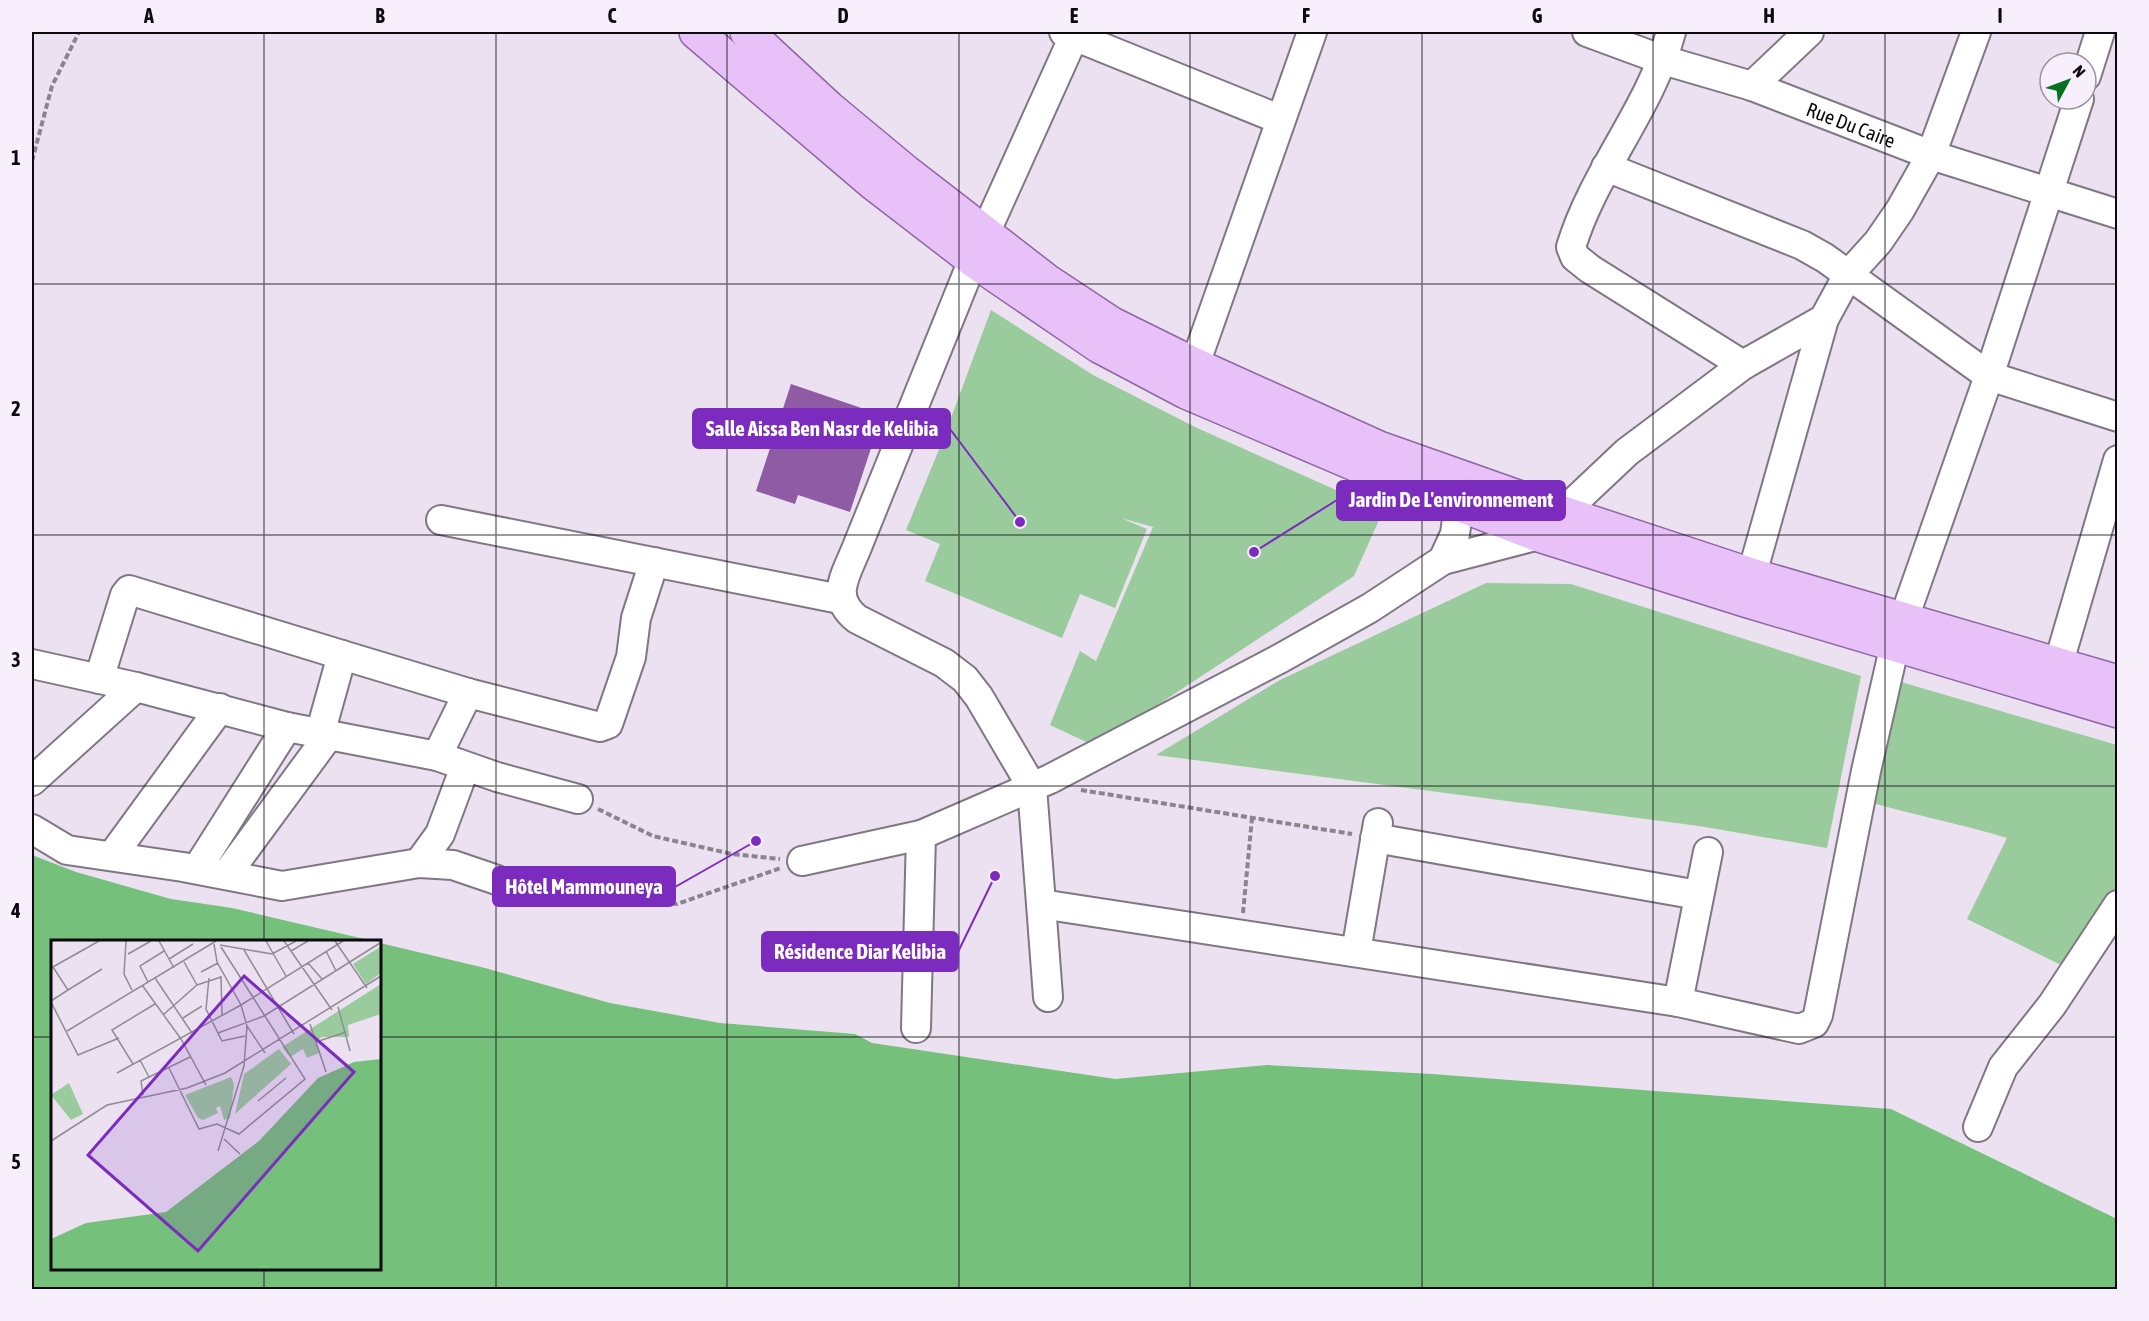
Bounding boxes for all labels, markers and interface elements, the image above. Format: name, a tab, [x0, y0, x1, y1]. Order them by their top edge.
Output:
text: A	[143, 4, 154, 27]
text: B	[375, 4, 385, 27]
text: C	[608, 4, 617, 27]
text: D	[837, 4, 849, 27]
text: E	[1070, 4, 1079, 27]
text: F	[1302, 4, 1310, 27]
text: G	[1532, 4, 1543, 27]
text: H	[1763, 4, 1775, 27]
text: I	[1997, 4, 2003, 27]
north arrow	[2038, 51, 2098, 111]
text: N	[2069, 62, 2089, 81]
street label: Rue Du Caire	[1804, 97, 1899, 152]
text: 1	[11, 146, 21, 169]
text: 2	[11, 397, 21, 420]
callout: Salle Aissa Ben Nasr de Kelibia	[693, 409, 950, 448]
text: Salle Aissa Ben Nasr de Kelibia	[706, 416, 938, 440]
callout: Jardin De L'environnement	[1337, 481, 1565, 520]
text: Jardin De L'environnement	[1348, 487, 1553, 511]
text: 3	[11, 648, 21, 671]
callout: Hôtel Mammouneya	[493, 867, 675, 906]
text: Hôtel Mammouneya	[505, 874, 663, 898]
text: 4	[10, 899, 21, 922]
callout: Résidence Diar Kelibia	[762, 932, 958, 971]
text: Résidence Diar Kelibia	[774, 939, 946, 963]
inset map	[51, 940, 381, 1270]
text: 5	[11, 1150, 21, 1173]

